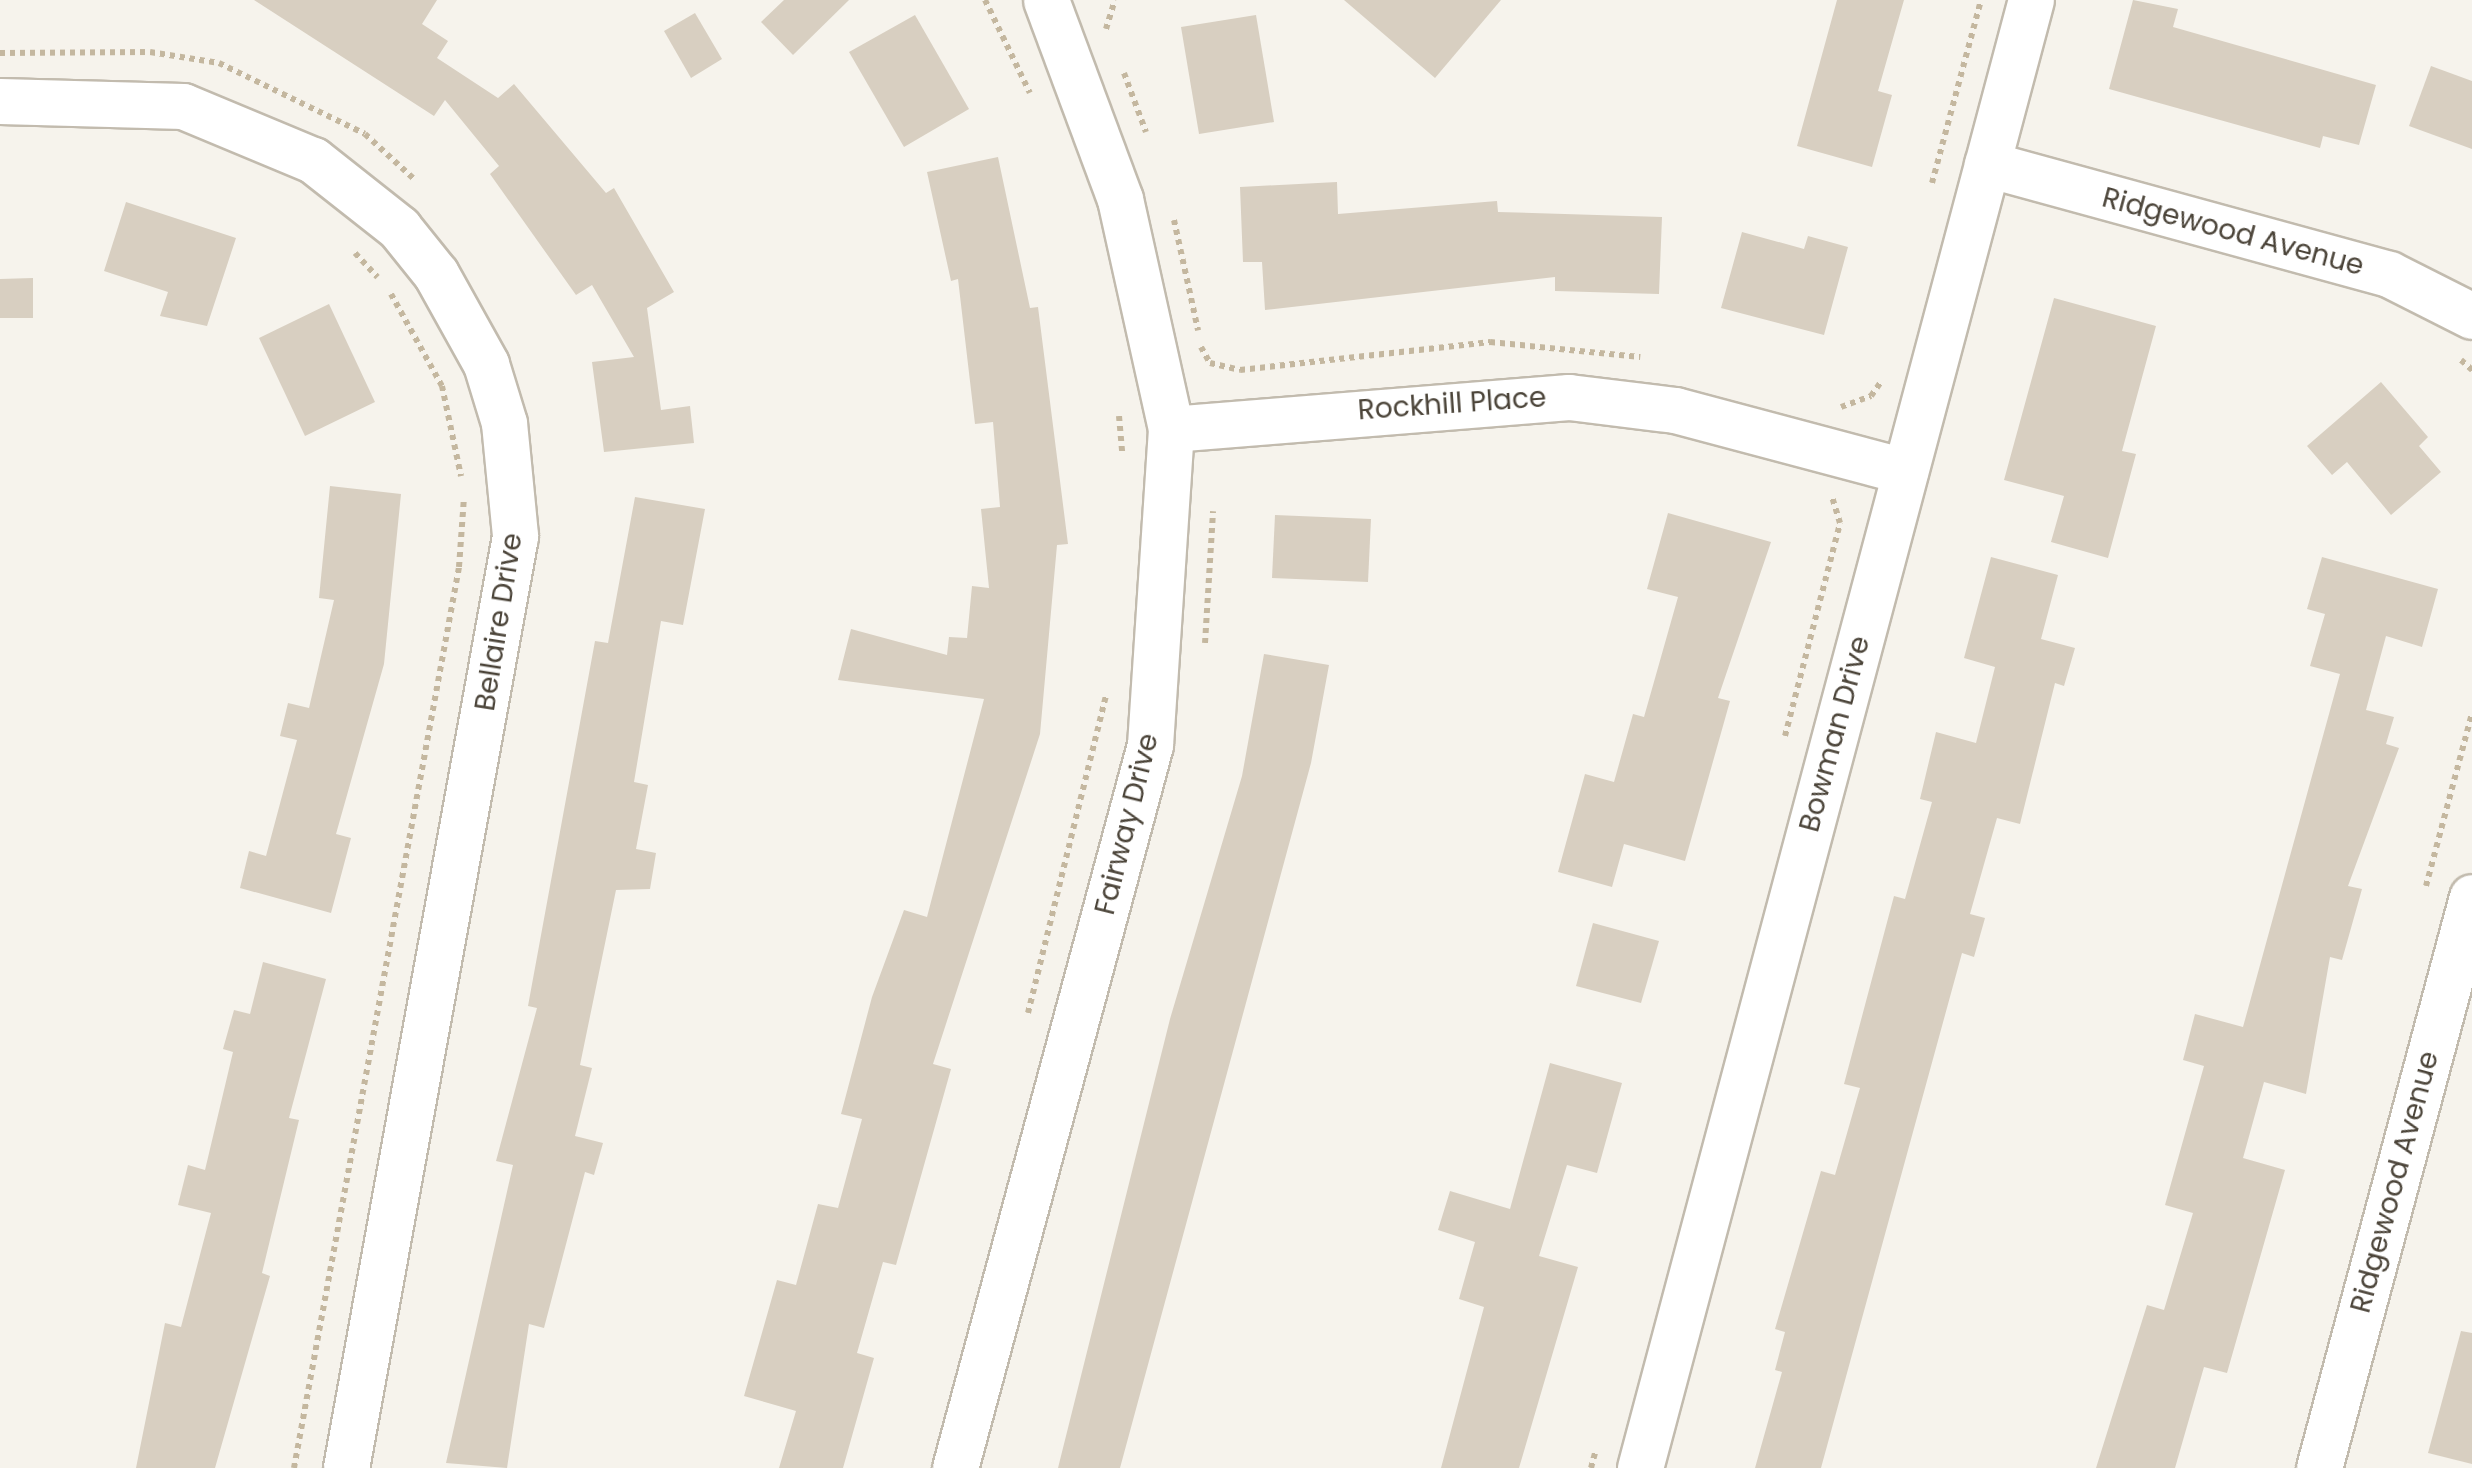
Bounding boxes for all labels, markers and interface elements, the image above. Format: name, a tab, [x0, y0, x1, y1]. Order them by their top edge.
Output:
street label: Ridgewood Avenue	[2099, 181, 2367, 283]
street label: Rockhill Place	[1357, 381, 1547, 427]
street label: Bellaire Drive	[468, 531, 530, 713]
street label: Bowman Drive	[1793, 632, 1877, 836]
street label: Fairway Drive	[1088, 730, 1166, 918]
street label: Ridgewood Avenue	[2344, 1048, 2446, 1316]

